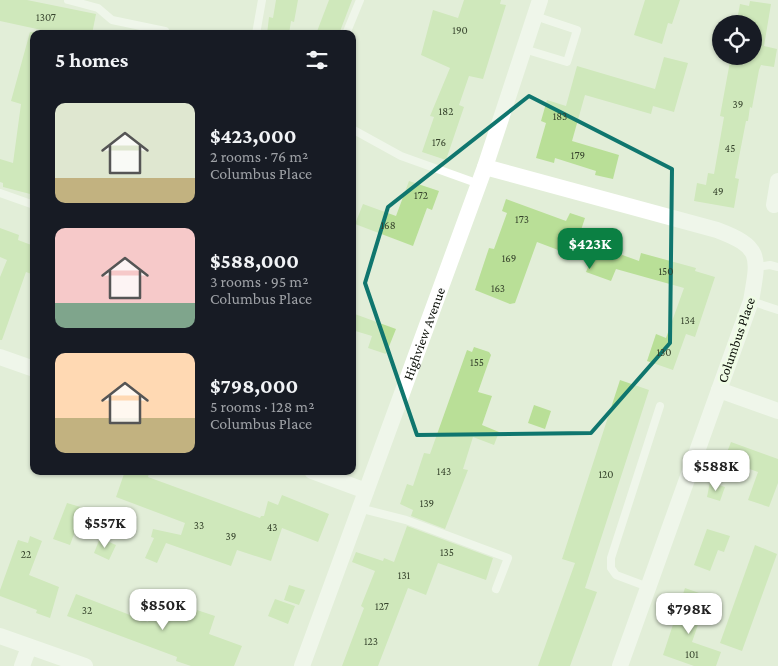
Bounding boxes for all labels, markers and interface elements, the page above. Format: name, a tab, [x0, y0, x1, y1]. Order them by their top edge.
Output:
house number: 1307	[36, 11, 56, 23]
map controls	[712, 15, 762, 65]
button: locate	[712, 15, 762, 65]
house number: 190	[452, 24, 468, 36]
icon: filters	[303, 46, 331, 74]
text: 5 homes	[55, 48, 128, 72]
house number: 39	[733, 98, 743, 110]
house number: 182	[439, 105, 453, 117]
house number: 183	[553, 110, 567, 122]
icon: home	[95, 123, 155, 183]
text: $423,000	[210, 124, 296, 148]
house number: 176	[432, 136, 446, 148]
house number: 45	[725, 142, 735, 154]
text: 2 rooms · 76 m²	[210, 148, 308, 165]
house number: 179	[571, 149, 585, 161]
text: Columbus Place	[210, 165, 312, 182]
house number: 49	[712, 185, 724, 197]
house number: 172	[414, 189, 428, 201]
house number: 173	[515, 213, 529, 225]
house number: 168	[380, 219, 396, 231]
pin: $423K	[555, 228, 625, 270]
text: $423K	[569, 235, 611, 252]
icon: home	[95, 248, 155, 308]
text: $588,000	[210, 249, 299, 273]
house number: 169	[502, 252, 516, 264]
house number: 150	[658, 265, 674, 277]
text: 3 rooms · 95 m²	[210, 273, 308, 290]
house number: 163	[491, 282, 505, 294]
street label: Highview Avenue	[400, 285, 448, 382]
text: Columbus Place	[210, 290, 312, 307]
street label: Columbus Place	[714, 295, 758, 385]
house number: 134	[681, 314, 696, 326]
house number: 130	[656, 346, 672, 358]
house number: 155	[470, 356, 484, 368]
icon: home	[95, 373, 155, 433]
text: $798,000	[210, 374, 298, 398]
text: 5 rooms · 128 m²	[210, 398, 314, 415]
text: Columbus Place	[210, 415, 312, 432]
pin: $588K	[681, 450, 751, 492]
text: $588K	[694, 457, 738, 474]
house number: 143	[437, 465, 451, 477]
house number: 120	[598, 468, 614, 480]
house number: 139	[420, 497, 434, 509]
pin: $557K	[70, 506, 140, 549]
text: $557K	[84, 514, 126, 531]
house number: 33	[194, 519, 204, 531]
house number: 43	[267, 521, 277, 533]
house number: 39	[226, 530, 236, 542]
house number: 135	[440, 546, 454, 558]
house number: 22	[21, 548, 31, 560]
house number: 131	[398, 569, 411, 581]
pin: $850K	[128, 588, 198, 631]
pin: $798K	[654, 592, 724, 635]
text: $850K	[140, 596, 186, 613]
house number: 127	[375, 600, 389, 612]
text: $798K	[667, 600, 711, 617]
house number: 32	[82, 604, 92, 616]
house number: 123	[364, 635, 378, 647]
house number: 101	[685, 648, 699, 660]

